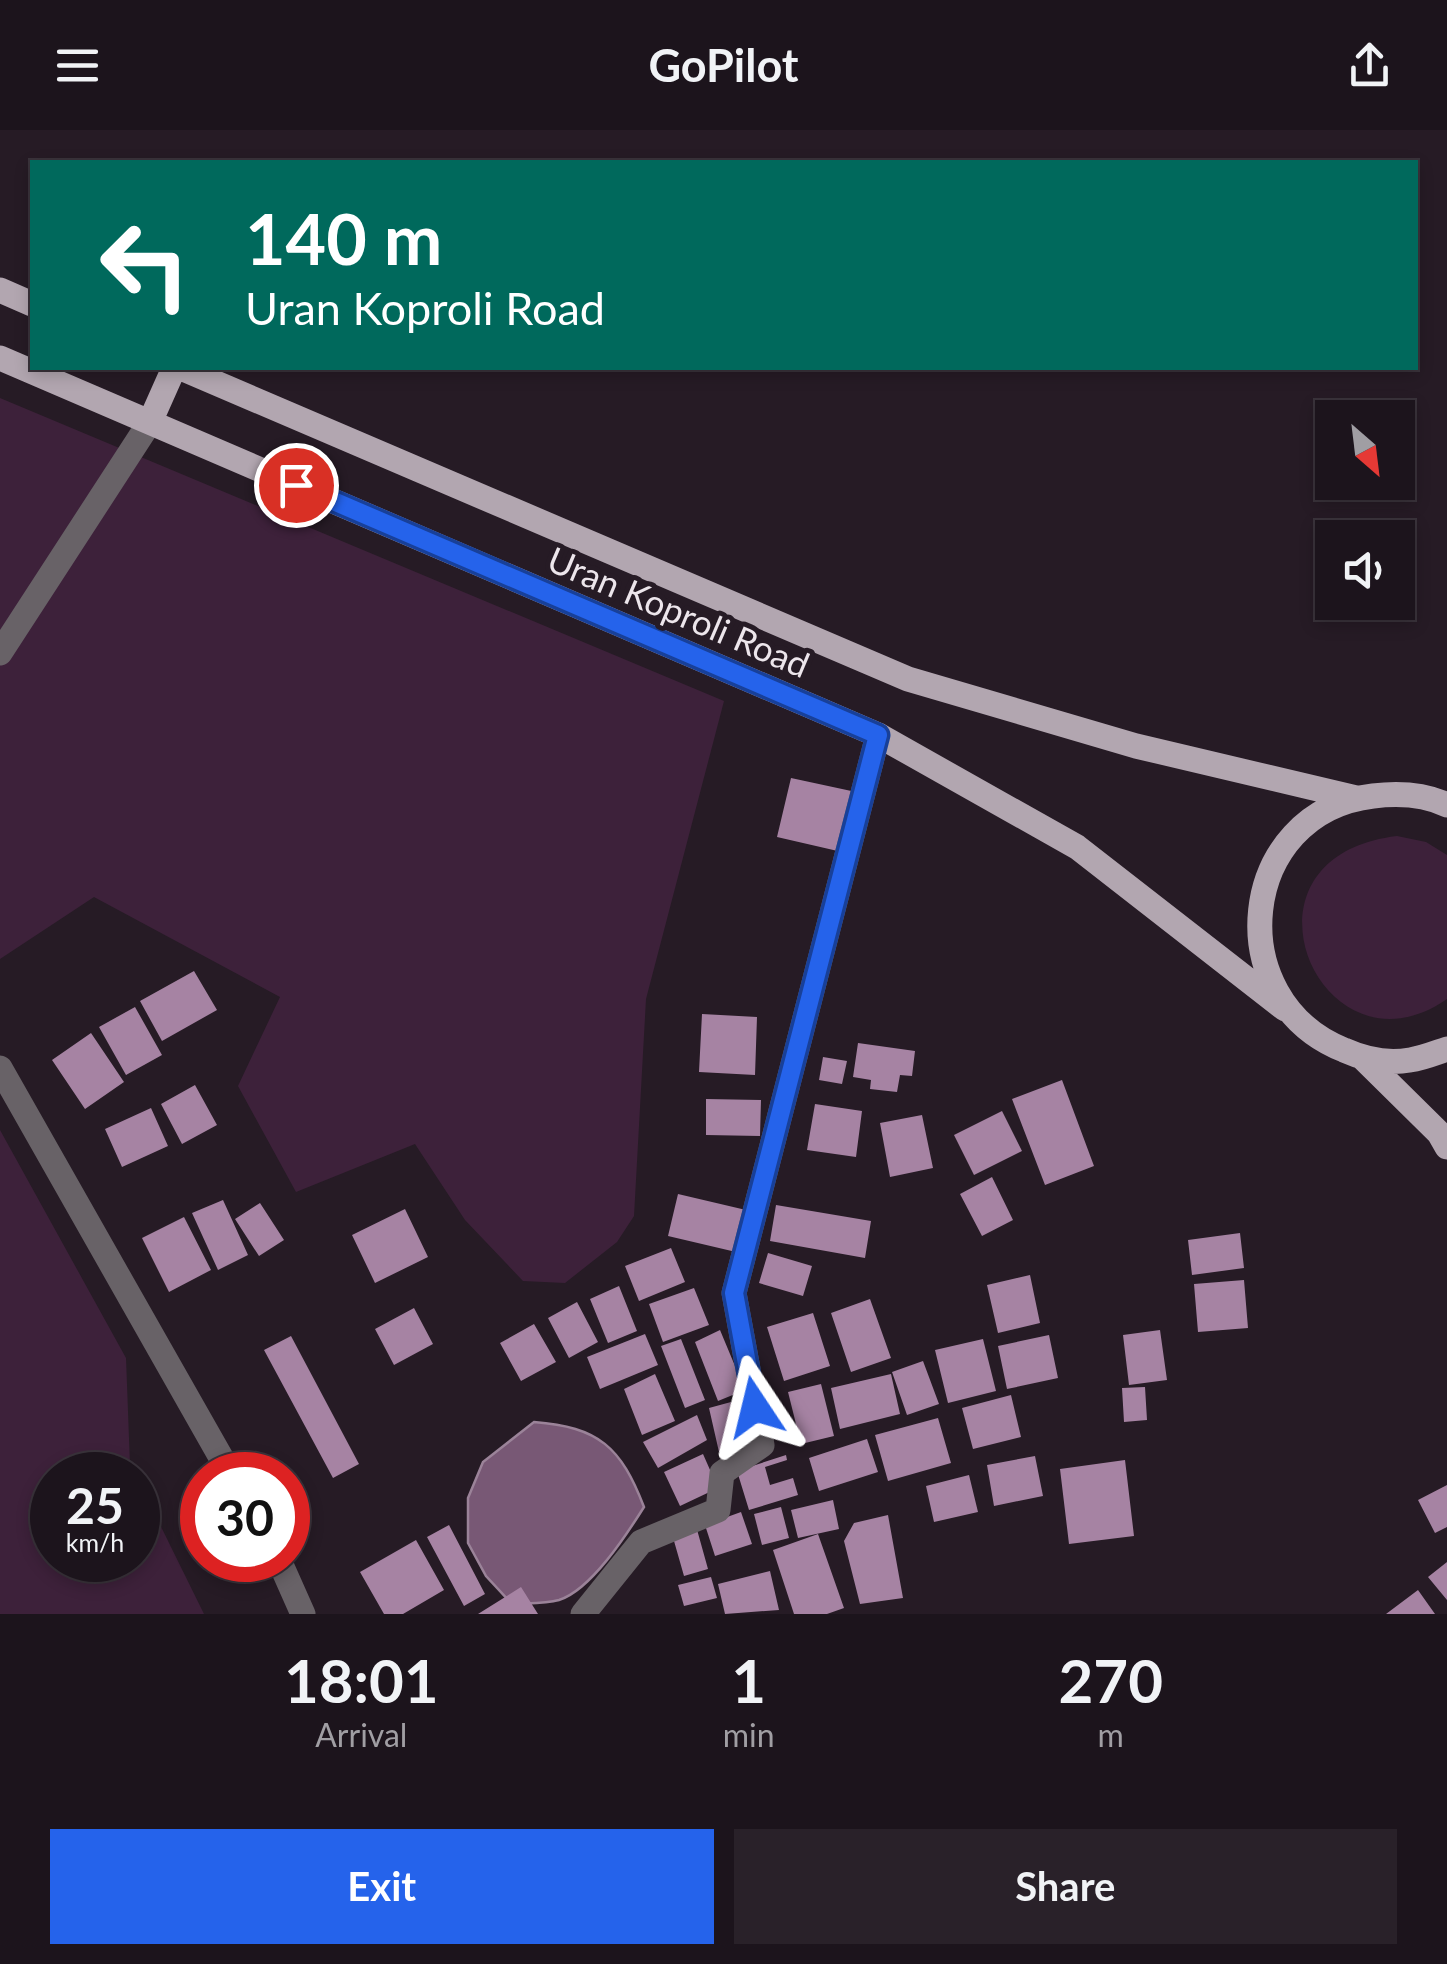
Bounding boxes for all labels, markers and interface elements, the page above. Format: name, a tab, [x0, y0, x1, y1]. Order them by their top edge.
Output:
icon: menu	[50, 38, 105, 93]
text: GoPilot	[648, 38, 799, 92]
icon: share	[1342, 38, 1397, 93]
text: 140 m	[245, 196, 442, 280]
icon: left	[80, 200, 210, 330]
text: Uran Koproli Road	[245, 281, 605, 335]
north arrow	[1315, 400, 1415, 500]
map controls	[1315, 400, 1415, 620]
pin	[254, 443, 339, 528]
icon: arrive	[269, 458, 324, 513]
button: sound	[1315, 520, 1415, 620]
street label: Uran Koproli Road	[542, 537, 816, 685]
position arrow	[703, 1355, 807, 1459]
speed limit sign: 30	[180, 1452, 310, 1582]
text: 25	[66, 1475, 124, 1535]
text: km/h	[66, 1527, 124, 1557]
text: 18:01	[284, 1644, 439, 1716]
text: 1	[731, 1644, 766, 1716]
text: 270	[1059, 1644, 1163, 1716]
text: Arrival	[315, 1715, 407, 1754]
text: min	[723, 1715, 775, 1754]
text: m	[1098, 1715, 1124, 1754]
button: Exit	[50, 1829, 714, 1944]
button: Share	[734, 1829, 1397, 1944]

